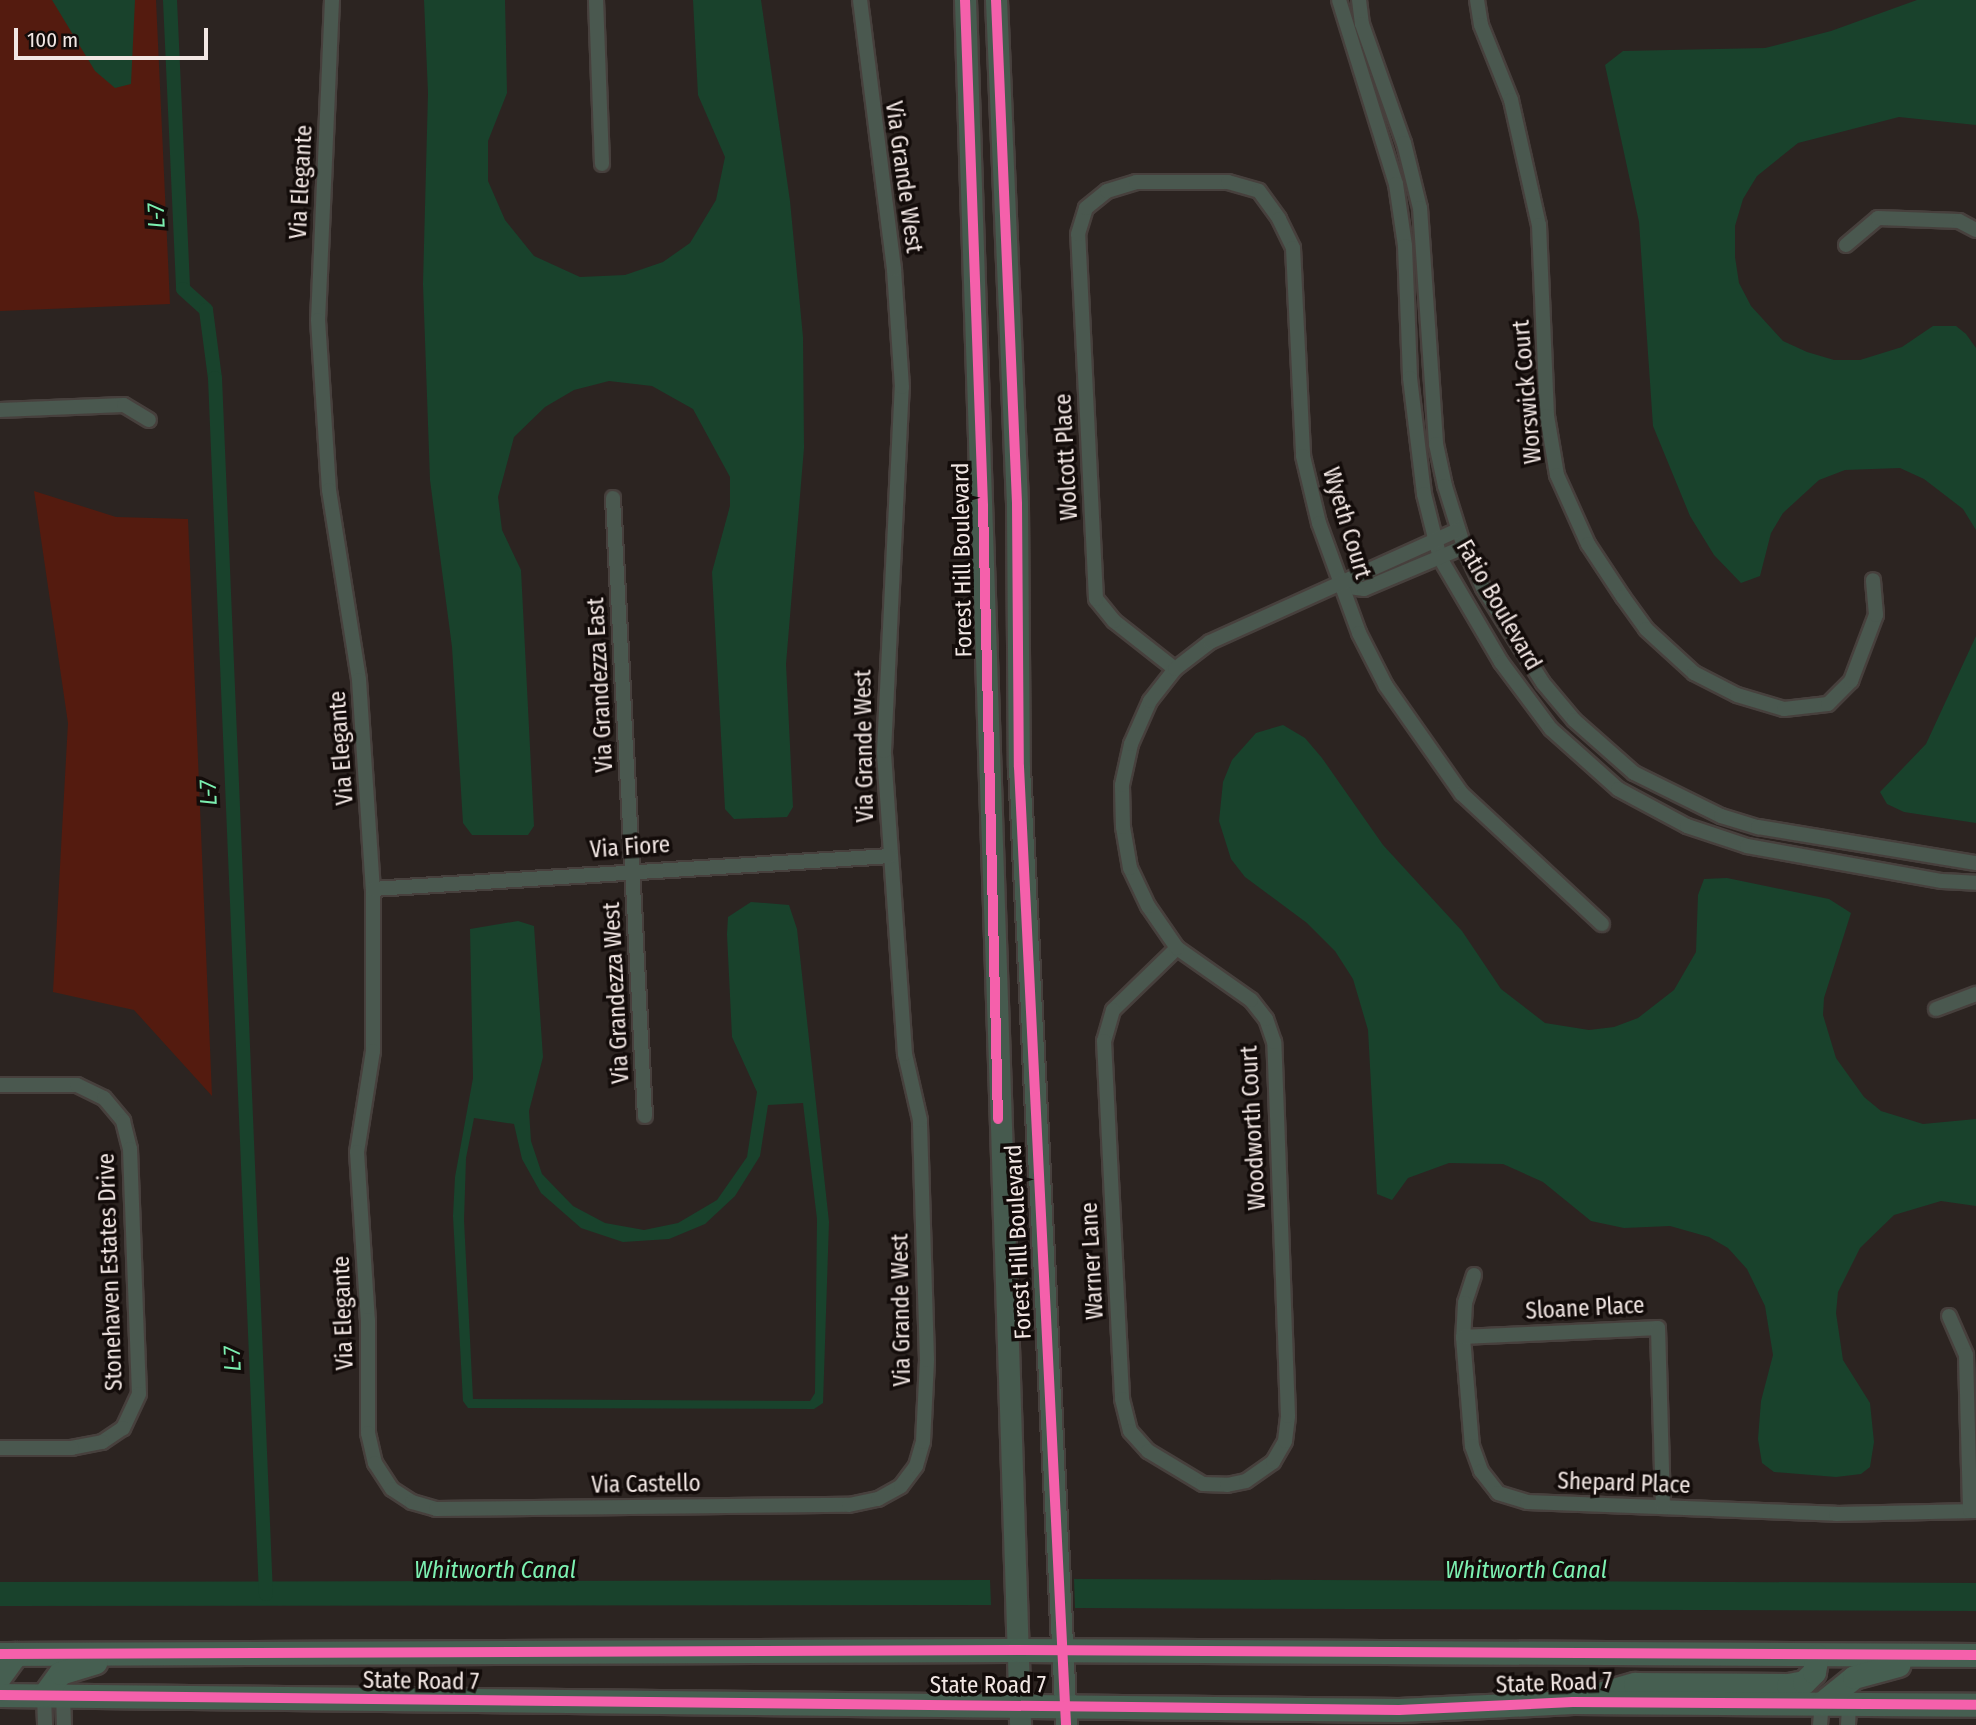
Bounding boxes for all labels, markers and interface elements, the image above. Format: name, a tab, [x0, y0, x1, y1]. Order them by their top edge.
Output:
scale bar	[18, 14, 212, 58]
text: 100 m	[27, 27, 78, 53]
street label: Via Grande West	[880, 99, 928, 255]
street label: Via Elegante	[284, 124, 318, 240]
water label: L-7	[142, 203, 172, 229]
street label: Worswick Court	[1507, 319, 1547, 465]
street label: Wolcott Place	[1049, 393, 1083, 521]
street label: Forest Hill Boulevard	[947, 462, 977, 658]
street label: Wyeth Court	[1317, 464, 1377, 582]
street label: Fatio Boulevard	[1451, 535, 1547, 675]
street label: Via Grandezza East	[582, 597, 618, 773]
street label: Via Grande West	[849, 669, 879, 823]
street label: Via Elegante	[323, 690, 359, 806]
water label: L-7	[194, 780, 224, 806]
street label: Via Fiore	[589, 830, 671, 864]
street label: Via Grandezza West	[597, 901, 635, 1085]
street label: Woodworth Court	[1235, 1045, 1271, 1211]
street label: Forest Hill Boulevard	[999, 1144, 1037, 1340]
street label: Stonehaven Estates Drive	[92, 1153, 128, 1391]
street label: Warner Lane	[1075, 1202, 1109, 1320]
street label: Via Grande West	[886, 1233, 916, 1387]
street label: Via Elegante	[327, 1255, 359, 1371]
street label: Sloane Place	[1525, 1291, 1645, 1325]
water label: L-7	[218, 1346, 248, 1372]
street label: Shepard Place	[1557, 1467, 1691, 1499]
street label: Via Castello	[591, 1469, 701, 1499]
water label: Whitworth Canal	[414, 1557, 576, 1585]
water label: Whitworth Canal	[1445, 1557, 1607, 1585]
street label: State Road 7	[363, 1666, 479, 1696]
street label: State Road 7	[1495, 1667, 1613, 1699]
street label: State Road 7	[930, 1671, 1046, 1699]

